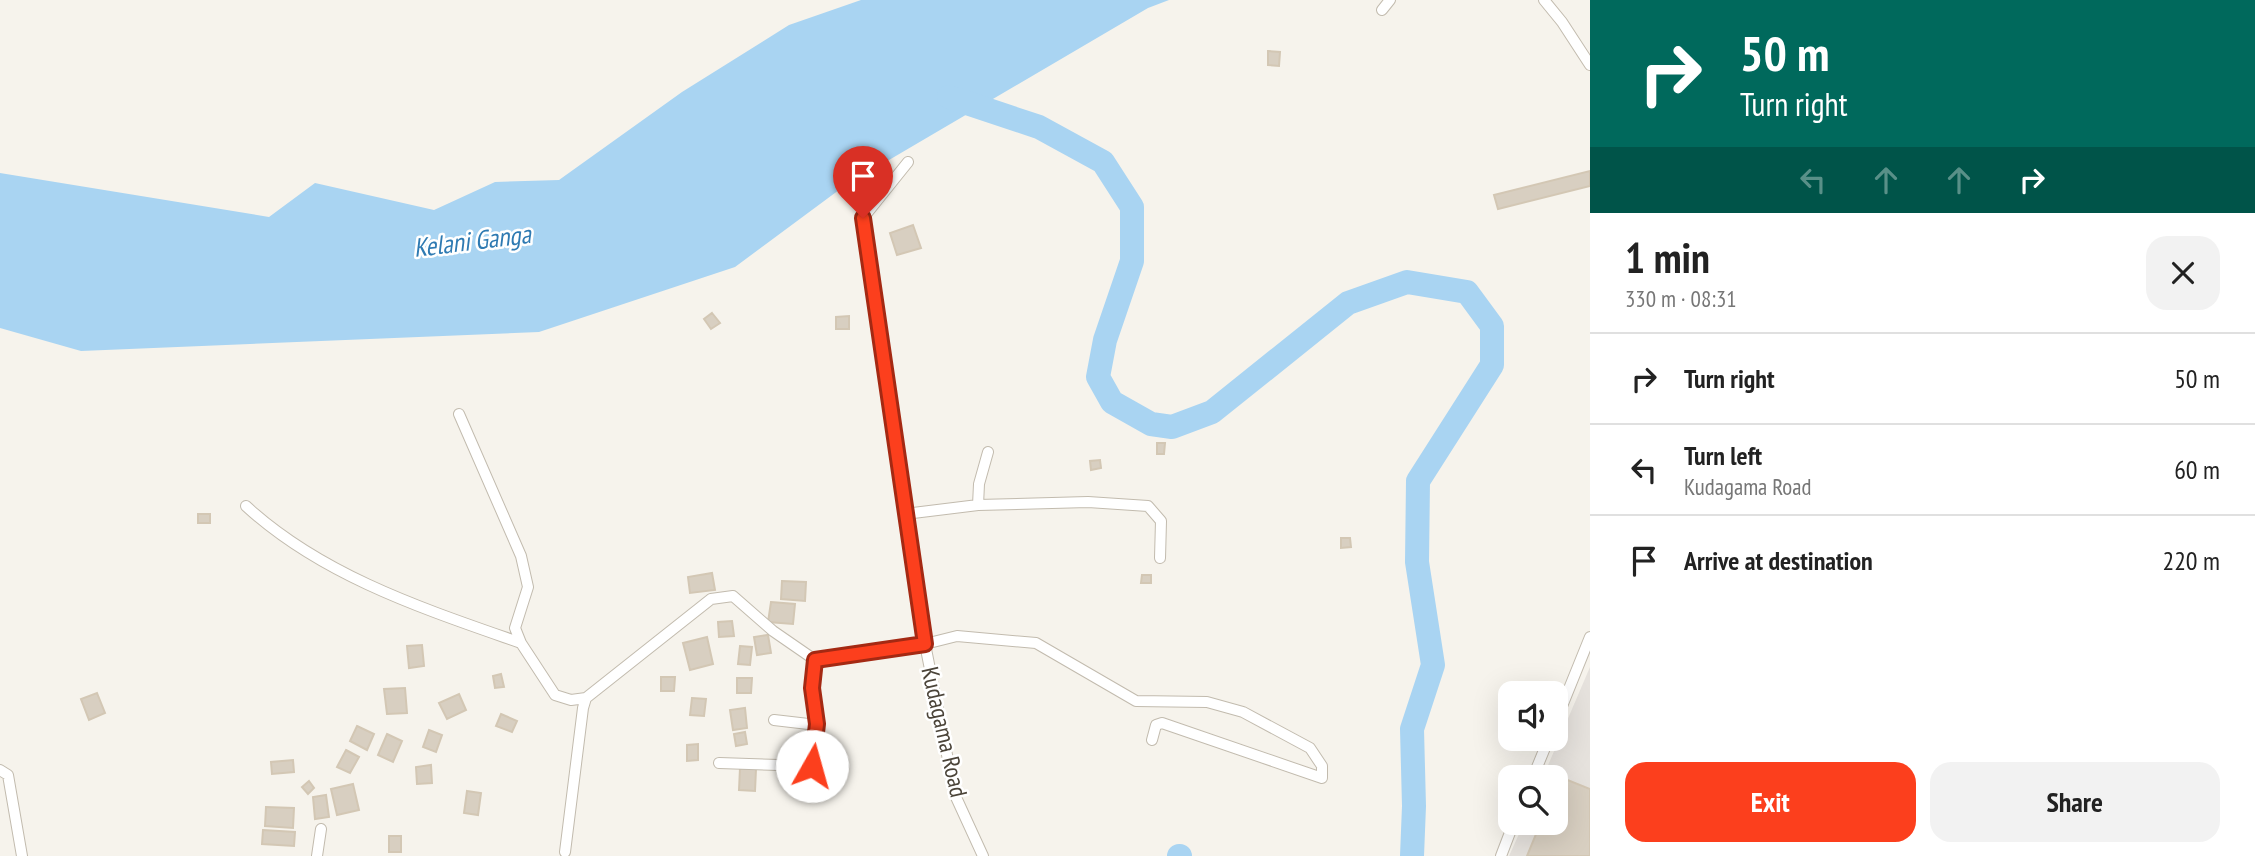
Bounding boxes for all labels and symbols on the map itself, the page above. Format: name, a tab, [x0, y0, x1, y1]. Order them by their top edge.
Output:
pin	[833, 146, 893, 218]
water label: Kelani Ganga	[411, 217, 534, 264]
street label: Kudagama Road	[914, 664, 975, 800]
position arrow	[775, 729, 849, 803]

